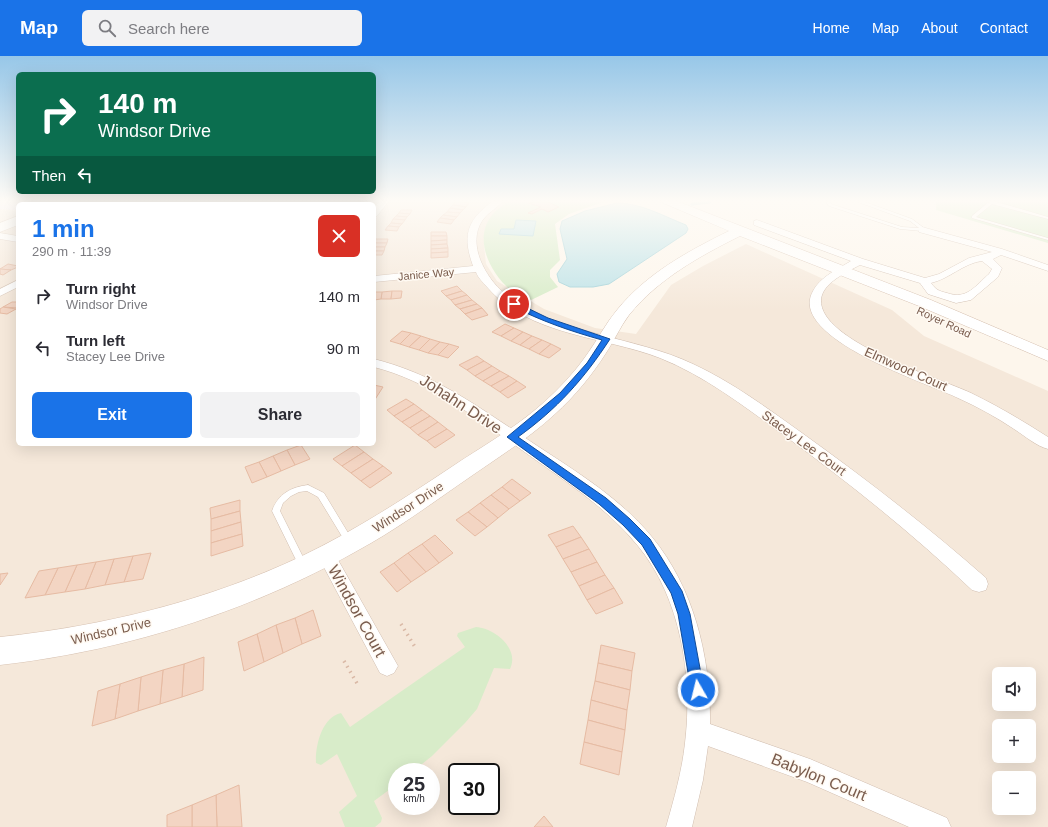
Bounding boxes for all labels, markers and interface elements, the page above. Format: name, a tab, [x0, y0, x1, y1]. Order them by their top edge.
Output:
search box	[82, 10, 362, 46]
text: Map	[20, 17, 58, 38]
icon: search	[96, 17, 118, 39]
text: Search here	[128, 20, 210, 37]
text: Home	[813, 20, 850, 36]
text: Map	[872, 20, 899, 36]
text: About	[921, 20, 958, 36]
text: Contact	[980, 20, 1028, 36]
icon: right	[32, 88, 84, 140]
text: 140 m	[98, 88, 177, 119]
text: Windsor Drive	[98, 121, 211, 141]
icon: left	[74, 164, 96, 186]
text: Then	[32, 167, 66, 184]
text: 1 min	[32, 215, 95, 242]
button: close	[318, 215, 360, 257]
text: 290 m · 11:39	[32, 244, 111, 259]
street label: Janice Way	[397, 266, 455, 282]
text: Turn right	[66, 280, 136, 297]
icon: right	[32, 285, 54, 307]
pin	[497, 287, 531, 321]
text: 140 m	[318, 288, 360, 305]
icon: arrive	[503, 293, 525, 315]
text: Windsor Drive	[66, 297, 148, 312]
street label: Royer Road	[915, 304, 973, 340]
text: Turn left	[66, 332, 125, 349]
icon: left	[32, 337, 54, 359]
text: 90 m	[327, 340, 360, 357]
street label: Elmwood Court	[862, 344, 950, 394]
text: Stacey Lee Drive	[66, 349, 165, 364]
street label: Johahn Drive	[417, 371, 505, 437]
button: Exit	[32, 392, 192, 438]
button: Share	[200, 392, 360, 438]
street label: Stacey Lee Court	[759, 407, 849, 479]
street label: Windsor Drive	[370, 478, 446, 536]
street label: Windsor Court	[325, 562, 389, 660]
street label: Windsor Drive	[70, 615, 152, 647]
map controls	[992, 667, 1036, 815]
button: sound	[992, 667, 1036, 711]
position arrow	[677, 669, 719, 711]
button: +	[992, 719, 1036, 763]
street label: Babylon Court	[769, 750, 870, 804]
speed limit sign: 30	[448, 763, 500, 815]
button: −	[992, 771, 1036, 815]
text: 25	[403, 773, 425, 795]
text: km/h	[403, 793, 425, 804]

